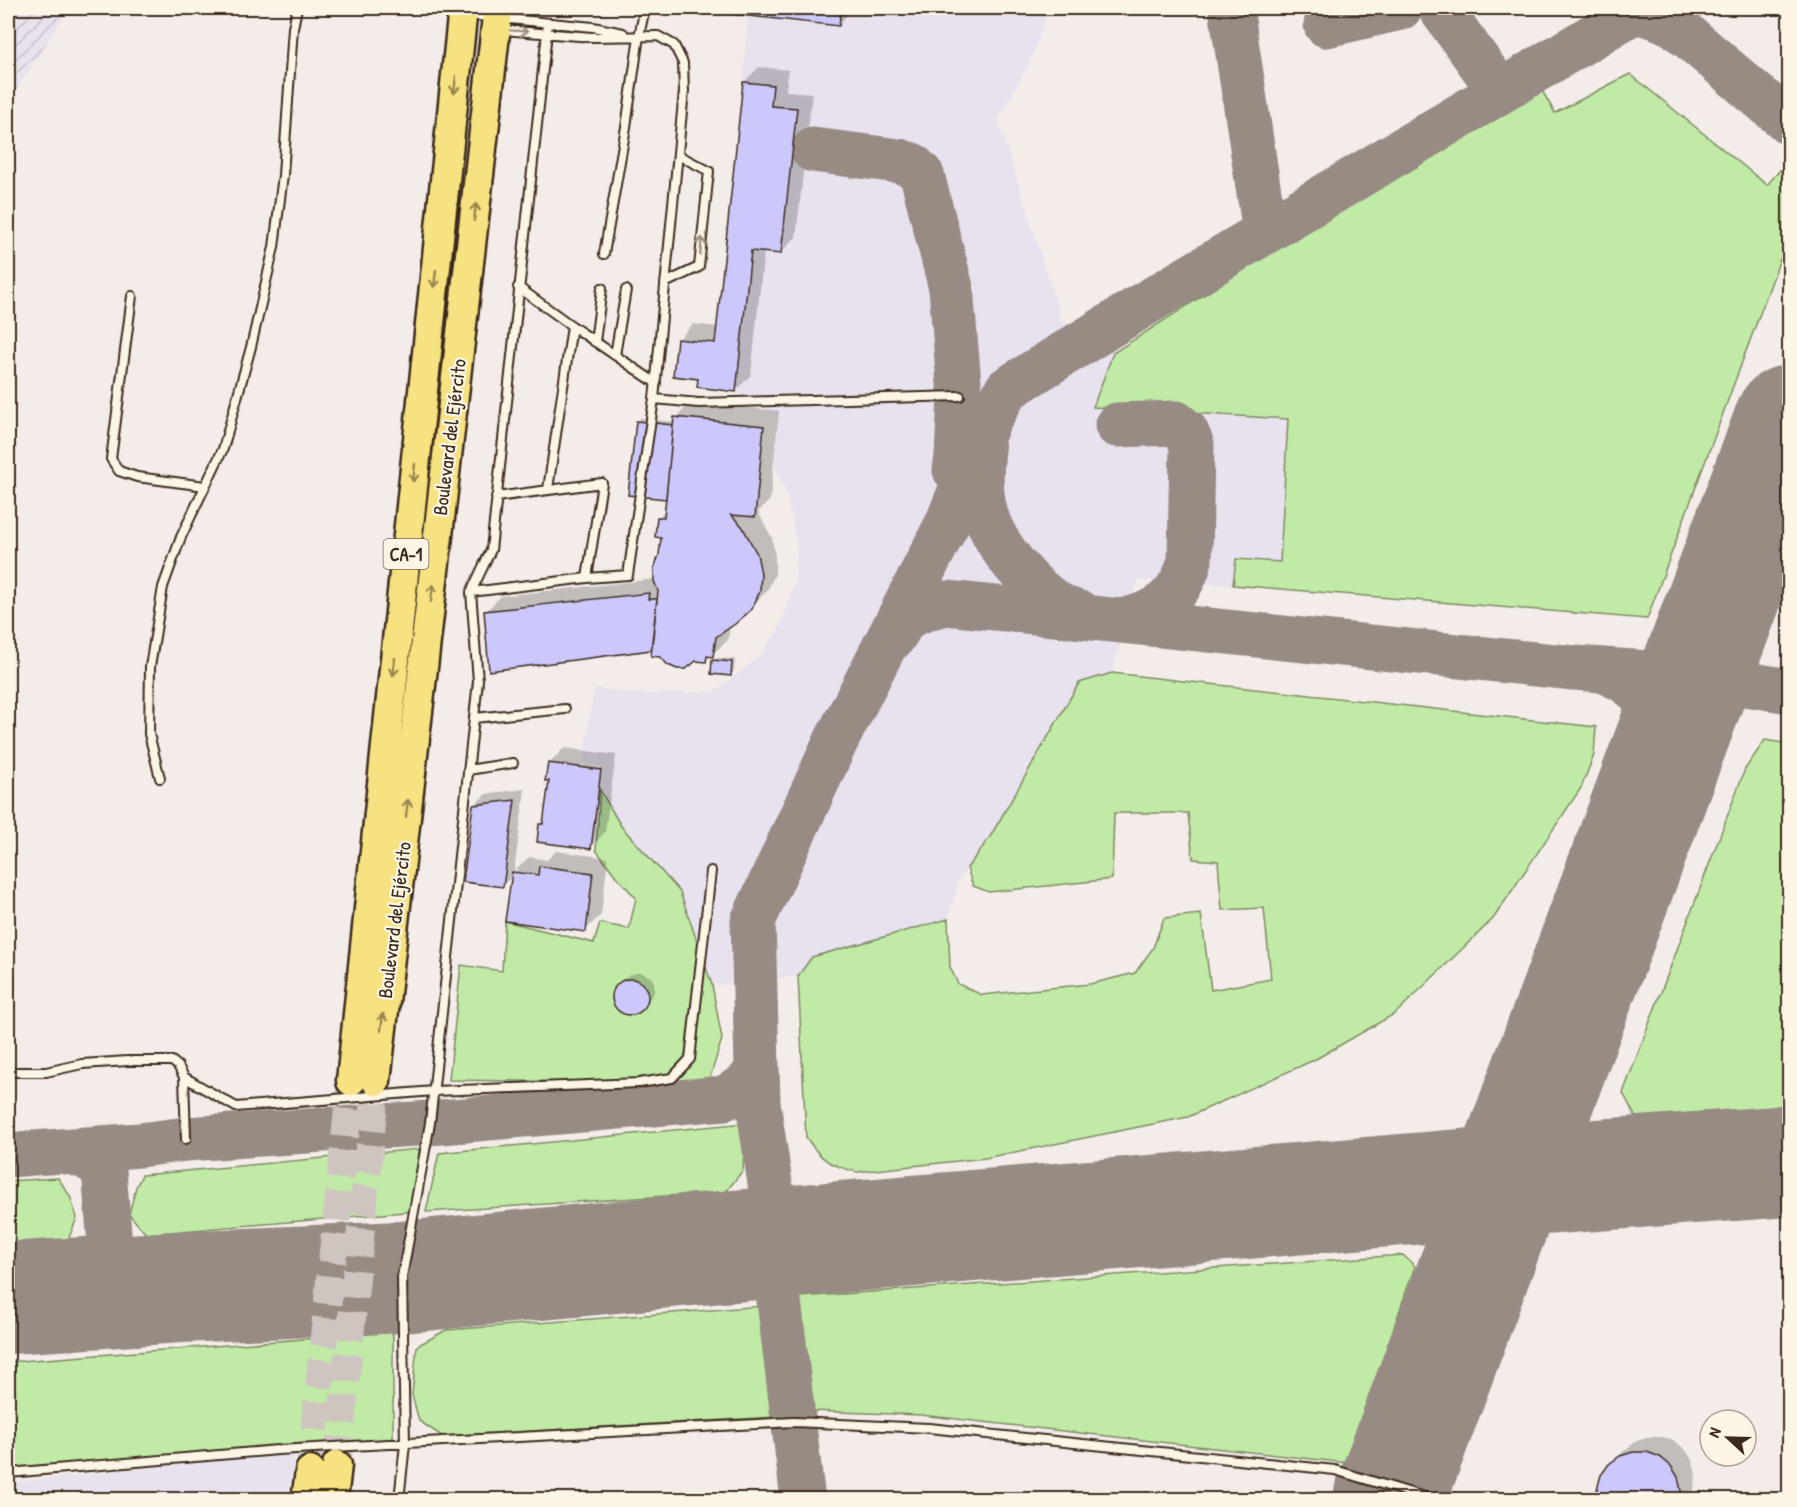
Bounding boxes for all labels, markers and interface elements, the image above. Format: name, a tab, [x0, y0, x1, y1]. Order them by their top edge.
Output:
one-way arrow	[509, 26, 529, 37]
one-way arrow	[449, 75, 460, 94]
one-way arrow	[470, 202, 481, 222]
one-way arrow	[696, 237, 707, 256]
one-way arrow	[429, 268, 440, 288]
street label: Boulevard del Ejército	[426, 357, 472, 517]
one-way arrow	[408, 462, 419, 482]
road number: CA-1	[384, 539, 428, 569]
one-way arrow	[426, 584, 437, 604]
one-way arrow	[388, 656, 399, 676]
one-way arrow	[402, 798, 413, 818]
street label: Boulevard del Ejército	[371, 840, 417, 1000]
one-way arrow	[377, 1013, 388, 1033]
north arrow	[1698, 1408, 1758, 1468]
text: N	[1702, 1424, 1726, 1440]

